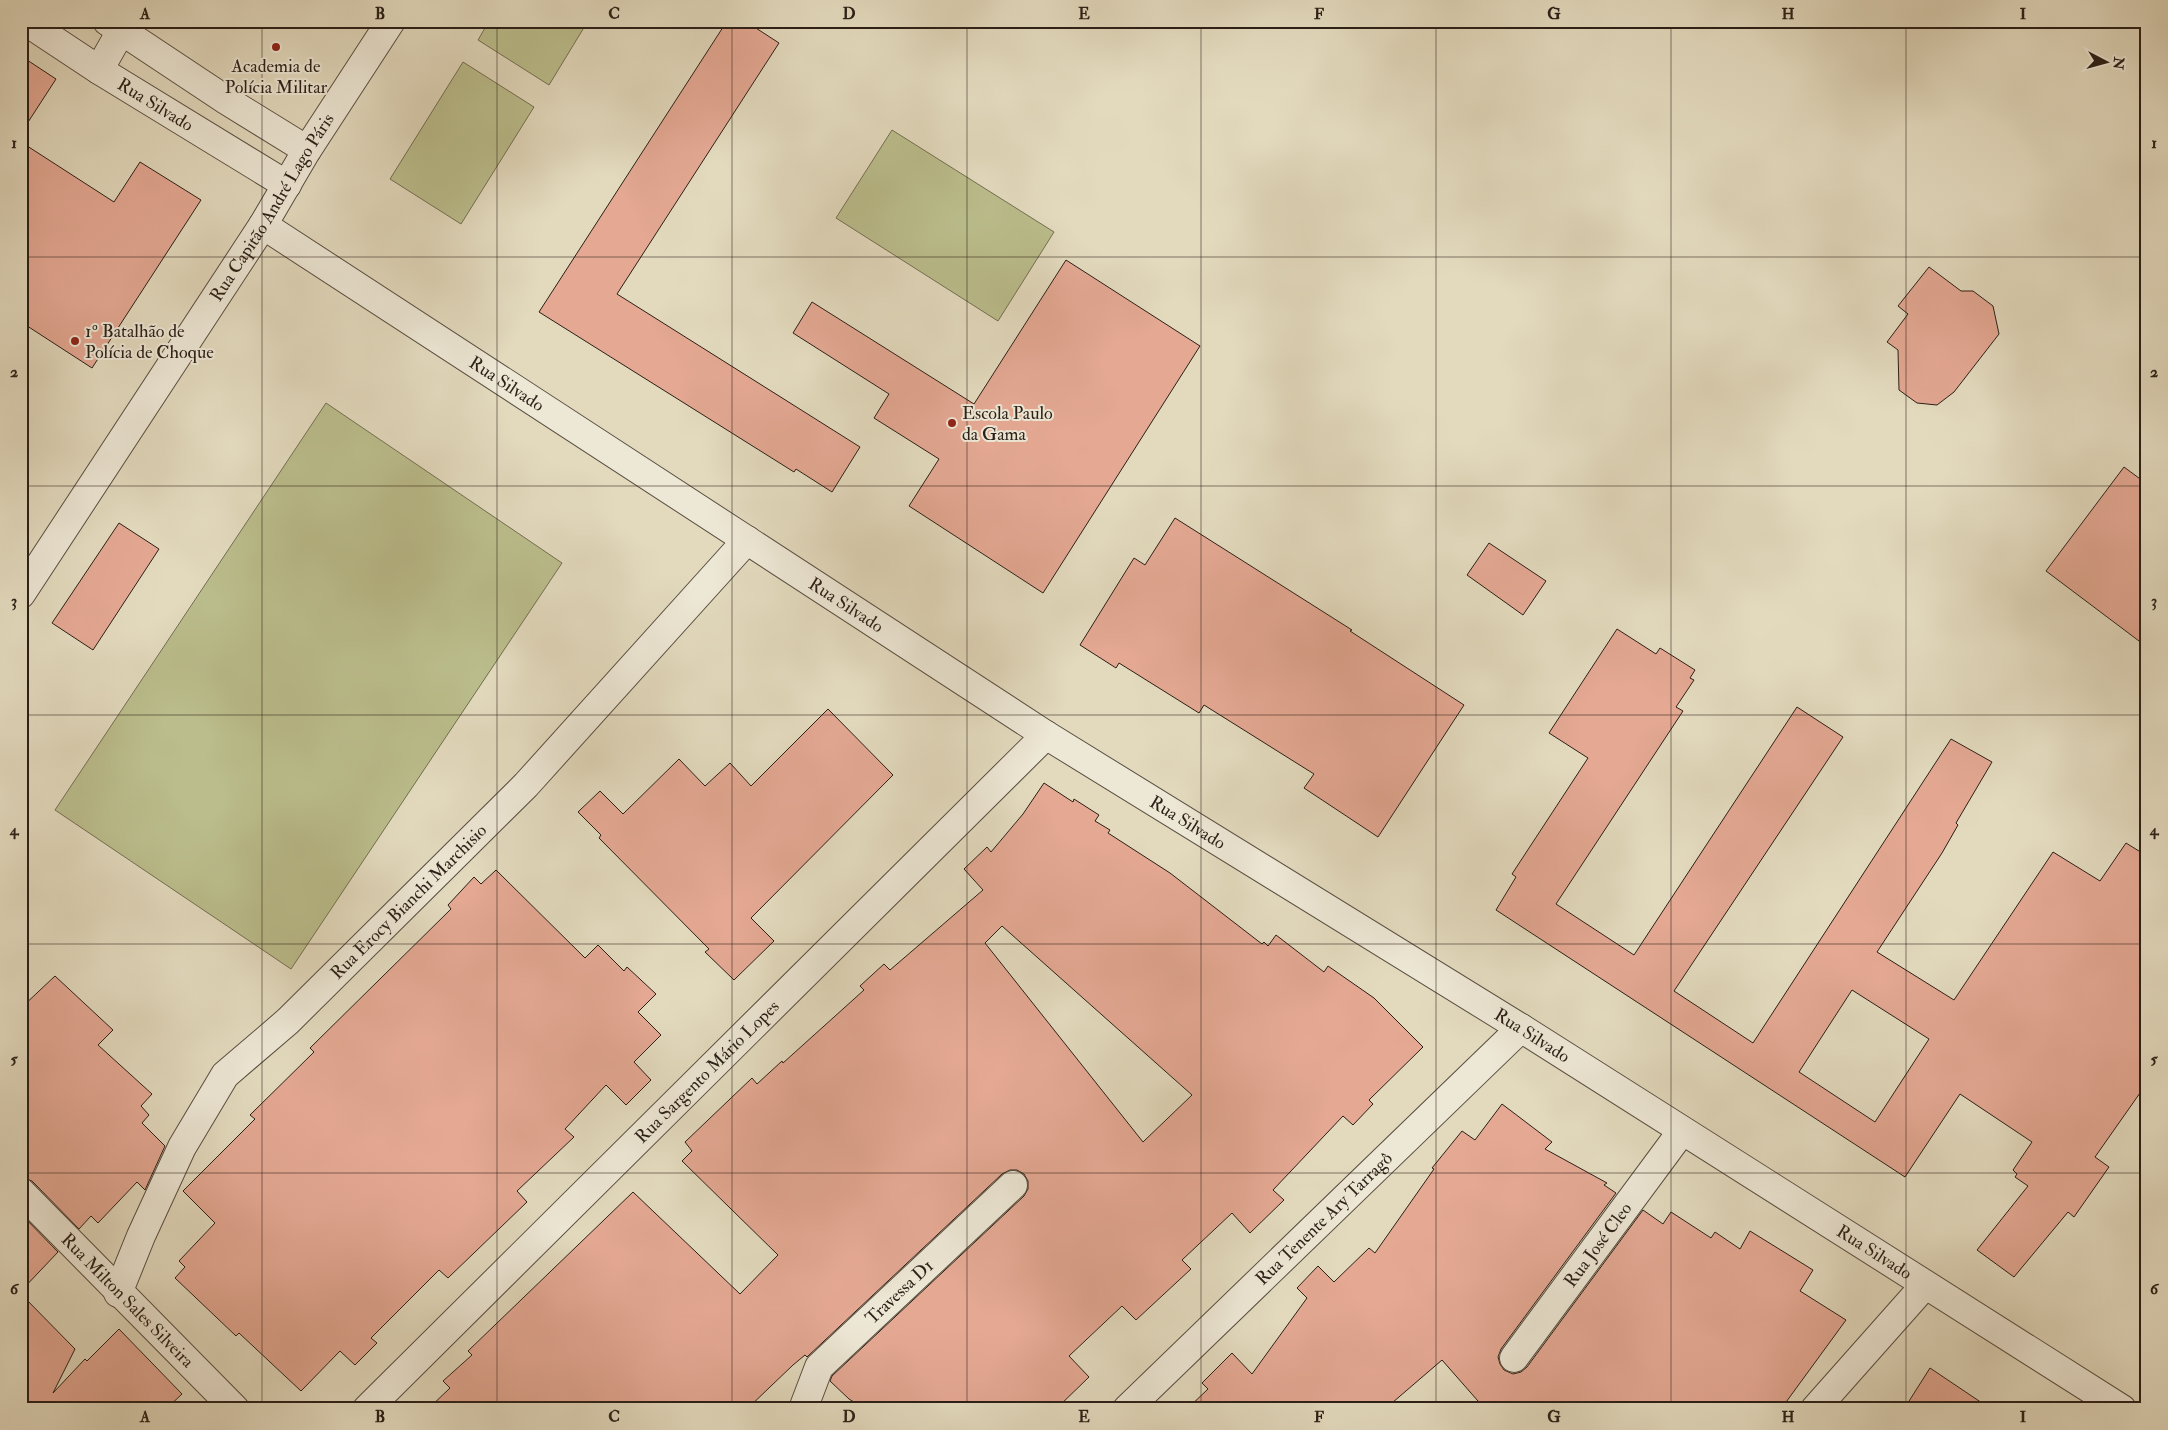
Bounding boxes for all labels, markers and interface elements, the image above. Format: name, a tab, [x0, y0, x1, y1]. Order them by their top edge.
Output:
text: A	[139, 4, 151, 24]
text: B	[375, 4, 385, 24]
text: C	[608, 4, 620, 24]
text: D	[842, 4, 856, 24]
text: E	[1078, 4, 1090, 24]
text: F	[1314, 4, 1324, 24]
text: G	[1547, 4, 1561, 24]
text: H	[1781, 4, 1795, 24]
text: I	[2020, 4, 2027, 24]
north arrow	[2080, 38, 2130, 88]
marker: Academia de Polícia Militar	[270, 41, 282, 53]
place label: Academia de Polícia Militar	[225, 55, 328, 99]
text: N	[2109, 55, 2128, 71]
street label: Rua Silvado	[113, 73, 198, 137]
street label: Rua Capitão André Lago Páris	[205, 109, 340, 306]
text: 1	[11, 133, 17, 153]
text: 1	[2151, 133, 2157, 153]
place label: 1º Batalhão de Polícia de Choque	[85, 320, 214, 364]
marker: 1º Batalhão de Polícia de Choque	[69, 335, 81, 347]
street label: Rua Silvado	[465, 351, 549, 417]
text: 2	[10, 362, 18, 382]
text: 2	[2150, 362, 2158, 382]
place label: Escola Paulo da Gama	[962, 402, 1053, 446]
marker: Escola Paulo da Gama	[946, 417, 958, 429]
street label: Rua Silvado	[804, 572, 888, 638]
text: 3	[11, 591, 17, 611]
text: 3	[2151, 591, 2157, 611]
street label: Rua Silvado	[1145, 791, 1230, 855]
street label: Rua Erocy Bianchi Marchisio	[326, 819, 492, 984]
text: 4	[9, 820, 20, 840]
text: 4	[2149, 820, 2160, 840]
street label: Rua Sargento Mário Lopes	[630, 995, 784, 1149]
street label: Rua Silvado	[1490, 1003, 1574, 1068]
text: 5	[10, 1049, 18, 1069]
text: 5	[2150, 1049, 2158, 1069]
street label: Rua Tenente Ary Tarragô	[1251, 1147, 1398, 1290]
street label: Rua José Cleo	[1559, 1198, 1638, 1292]
street label: Rua Silvado	[1832, 1220, 1917, 1285]
street label: Rua Milton Sales Silveira	[56, 1228, 199, 1373]
street label: Travessa D1	[861, 1255, 938, 1330]
text: 6	[10, 1279, 20, 1299]
text: 6	[2150, 1279, 2160, 1299]
text: A	[139, 1407, 151, 1427]
text: B	[375, 1407, 385, 1427]
text: C	[608, 1407, 620, 1427]
text: D	[842, 1407, 856, 1427]
text: E	[1078, 1407, 1090, 1427]
text: F	[1314, 1407, 1324, 1427]
text: G	[1547, 1407, 1561, 1427]
text: H	[1781, 1407, 1795, 1427]
text: I	[2020, 1407, 2027, 1427]

